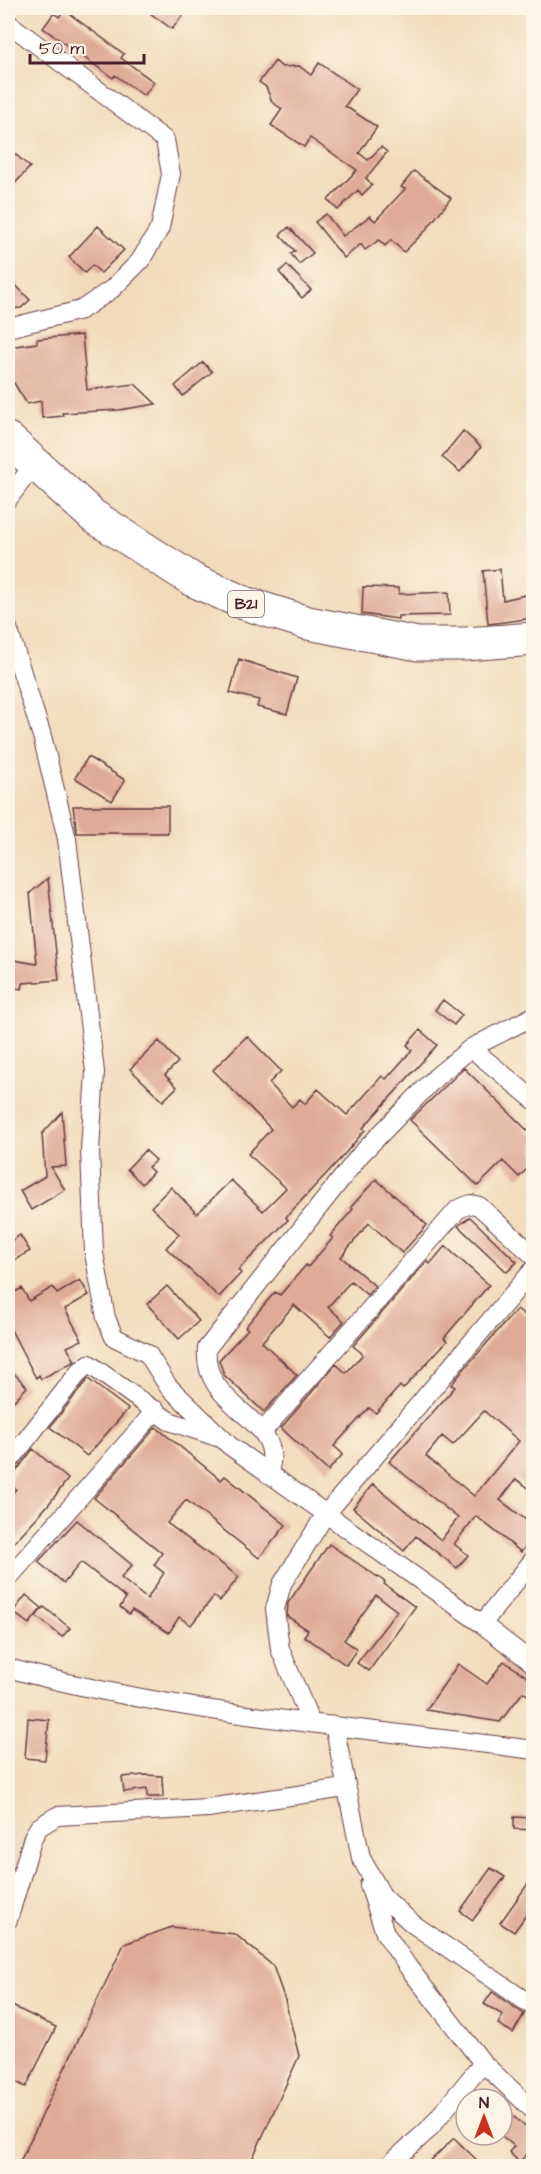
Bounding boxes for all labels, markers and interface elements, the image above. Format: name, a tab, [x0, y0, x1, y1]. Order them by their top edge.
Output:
scale bar	[30, 27, 144, 65]
text: 50 m	[39, 36, 84, 61]
road number: B21	[228, 591, 264, 617]
north arrow	[454, 2087, 514, 2147]
text: N	[479, 2092, 489, 2114]

